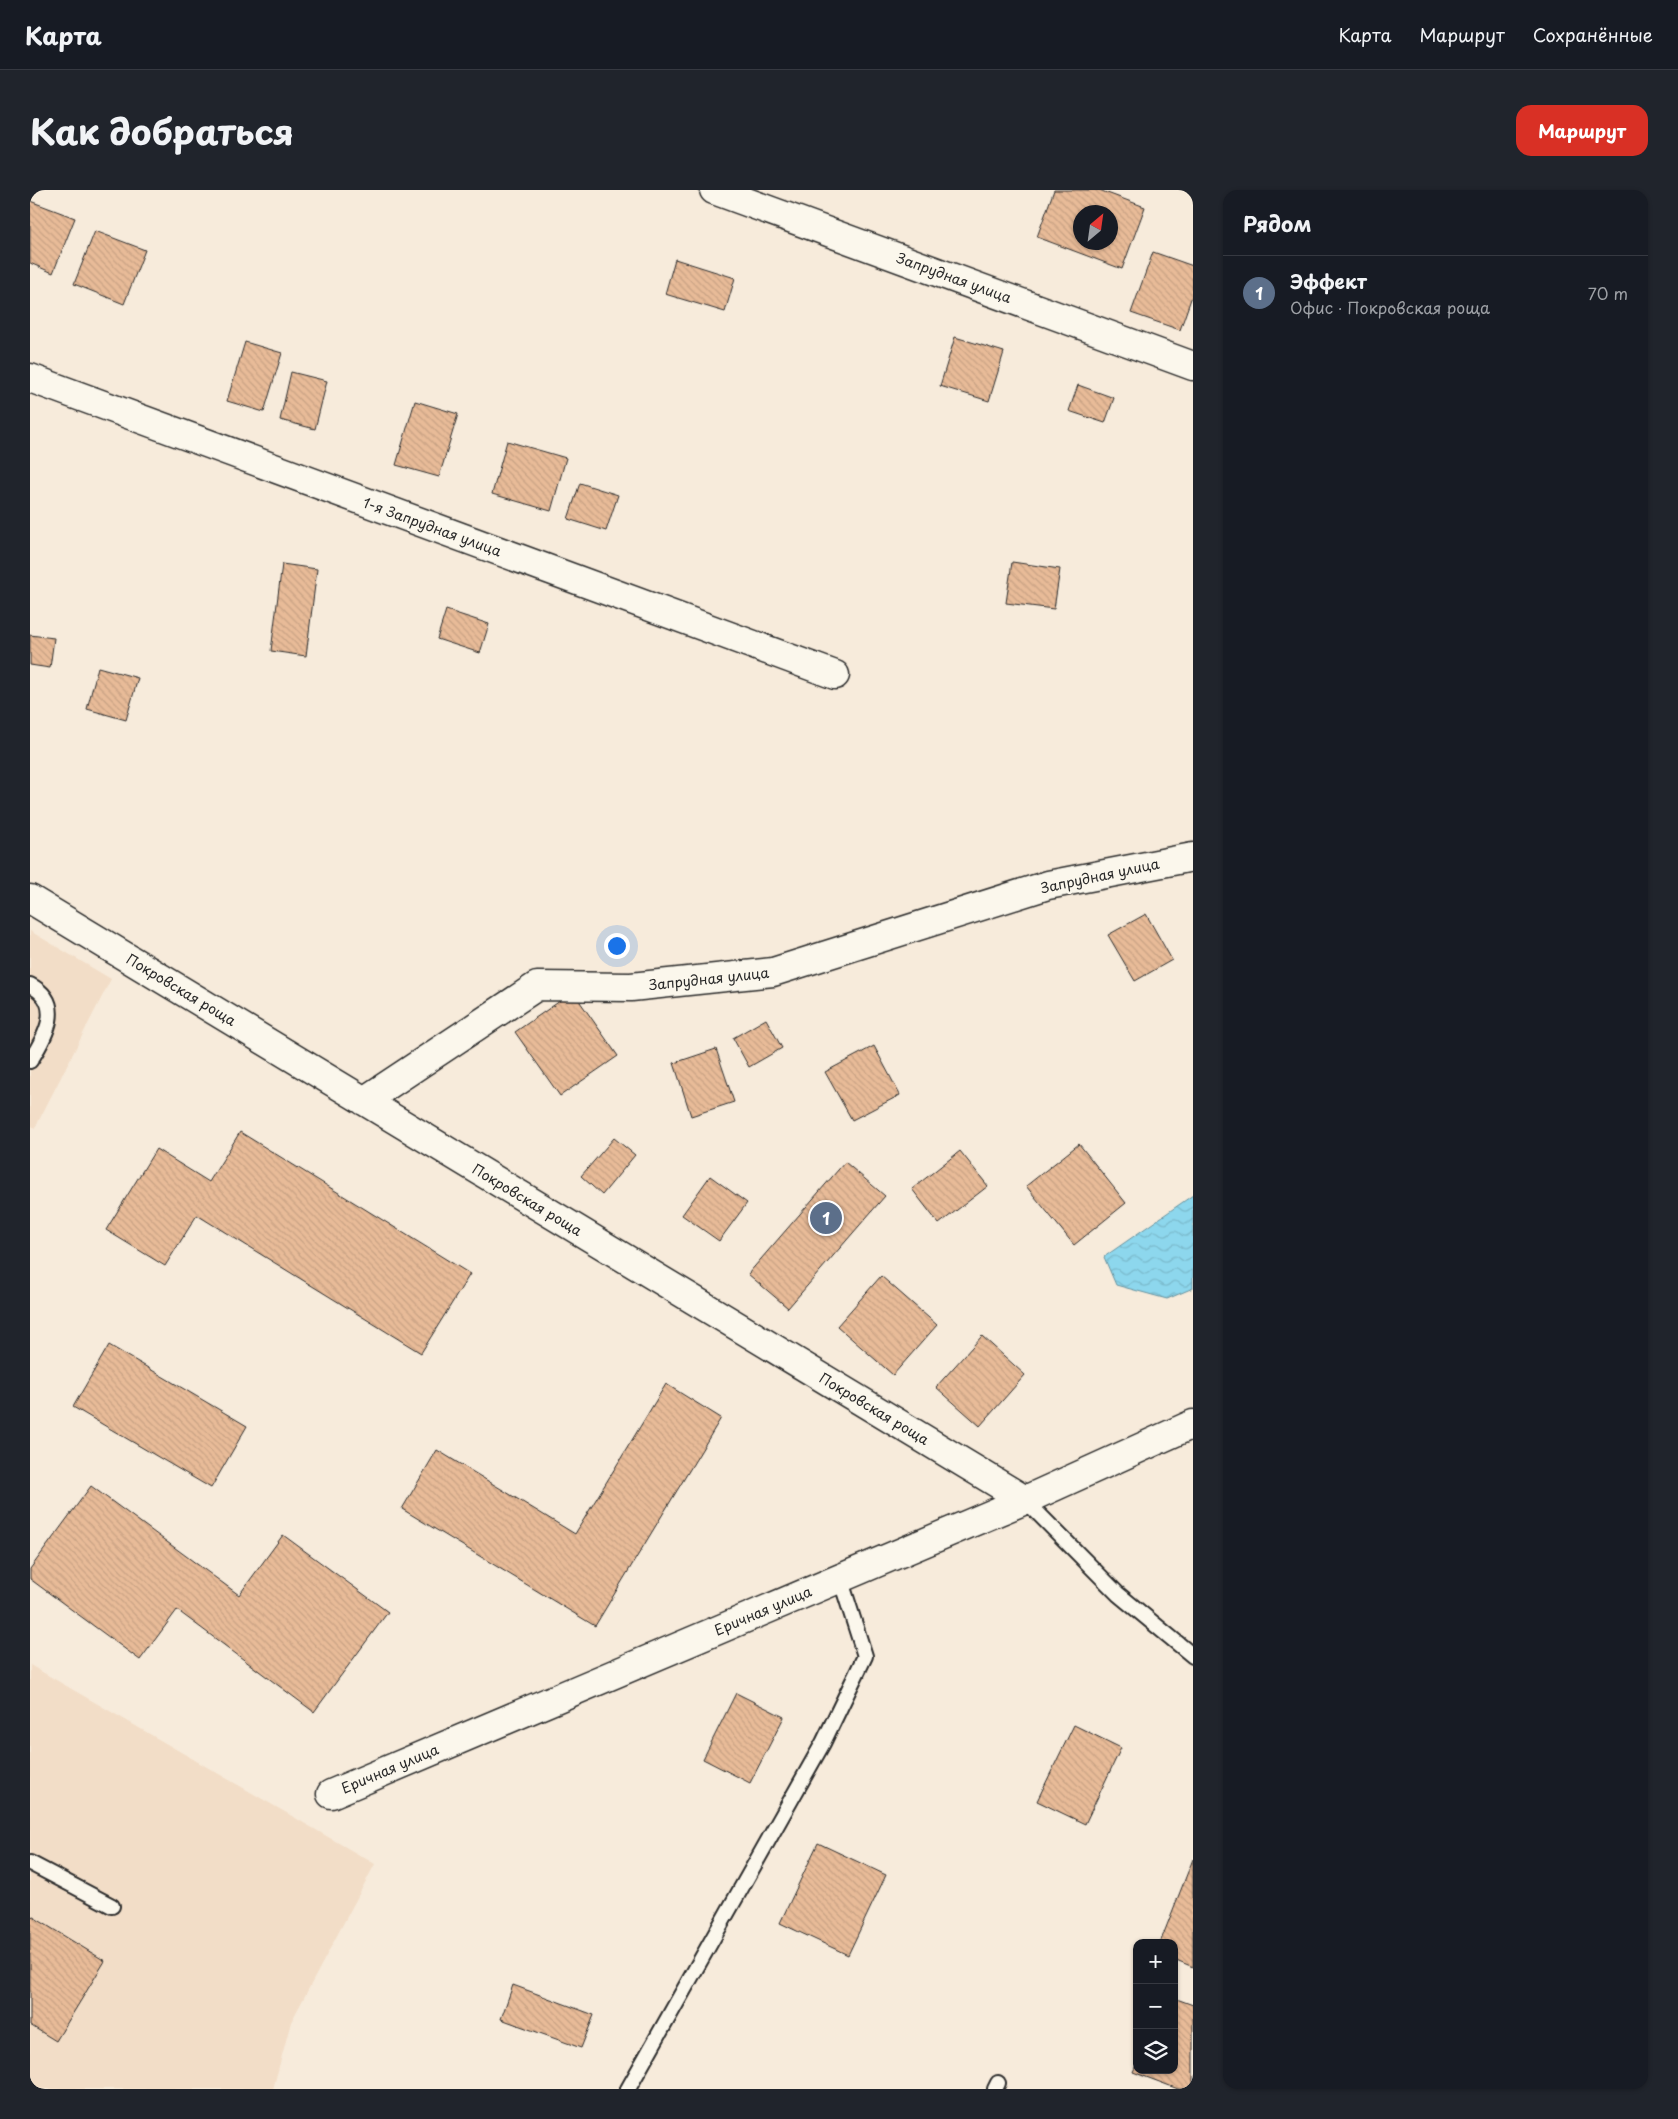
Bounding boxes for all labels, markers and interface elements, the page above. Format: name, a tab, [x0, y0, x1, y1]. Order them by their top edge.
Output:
text: Карта	[25, 17, 102, 53]
text: Карта	[1339, 21, 1391, 48]
text: Маршрут	[1419, 21, 1505, 48]
text: Сохранённые	[1533, 21, 1653, 48]
text: Как добраться	[30, 104, 294, 157]
button: Маршрут	[1516, 105, 1648, 156]
north arrow	[1073, 205, 1118, 250]
text: Рядом	[1243, 207, 1311, 239]
street label: Запрудная улица	[894, 247, 1015, 308]
text: Эффект	[1290, 267, 1367, 295]
text: 1	[1255, 281, 1263, 305]
text: 70 m	[1588, 281, 1628, 305]
text: Офис · Покровская роща	[1290, 295, 1490, 319]
street label: 1-я Запрудная улица	[360, 492, 505, 561]
street label: Запрудная улица	[1039, 853, 1161, 898]
your location	[604, 933, 630, 959]
street label: Покровская роща	[122, 948, 240, 1031]
street label: Запрудная улица	[648, 962, 770, 995]
street label: Покровская роща	[468, 1158, 586, 1241]
pin: 1	[810, 1199, 842, 1237]
street label: Покровская роща	[815, 1367, 933, 1450]
street label: Еричная улица	[711, 1580, 815, 1641]
street label: Еричная улица	[338, 1738, 442, 1799]
map controls	[1133, 1939, 1178, 2074]
button: +	[1133, 1939, 1178, 1984]
button: −	[1133, 1984, 1178, 2029]
button: layers	[1133, 2029, 1178, 2074]

